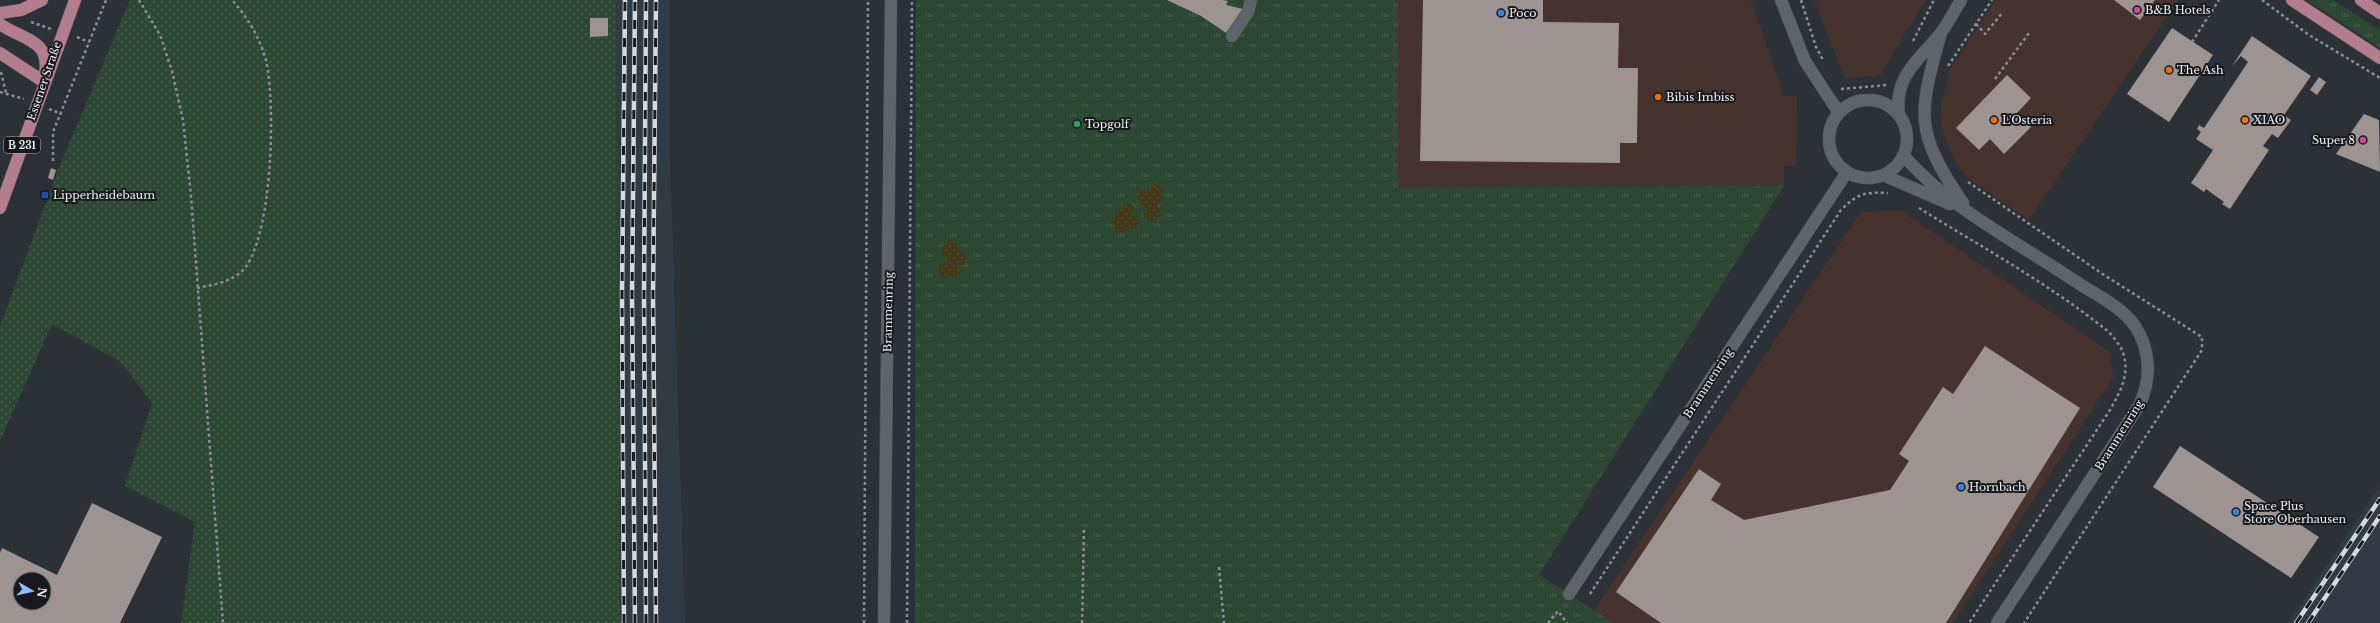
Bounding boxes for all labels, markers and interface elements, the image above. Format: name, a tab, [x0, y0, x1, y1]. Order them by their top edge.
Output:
place label: B&B Hotels	[2145, 3, 2211, 17]
marker: B&B Hotels	[2132, 5, 2142, 15]
place label: Poco	[1509, 6, 1537, 20]
marker: Poco	[1496, 8, 1506, 18]
street label: Essener Straße	[24, 40, 64, 122]
place label: The Ash	[2177, 63, 2224, 77]
marker: The Ash	[2164, 65, 2174, 75]
place label: Bibis Imbiss	[1666, 90, 1735, 104]
marker: Bibis Imbiss	[1653, 92, 1663, 102]
place label: L'Osteria	[2002, 113, 2053, 127]
place label: XIAO	[2253, 113, 2285, 127]
marker: L'Osteria	[1989, 115, 1999, 125]
marker: XIAO	[2240, 115, 2250, 125]
place label: Topgolf	[1085, 117, 1131, 131]
marker: Topgolf	[1072, 119, 1082, 129]
place label: Super 8	[2312, 133, 2355, 147]
marker: Super 8	[2358, 135, 2368, 145]
road number: B 231	[4, 137, 40, 153]
place label: Lipperheidebaum	[53, 188, 155, 202]
marker: Lipperheidebaum	[40, 190, 50, 200]
street label: Brammenring	[880, 271, 896, 352]
street label: Brammenring	[1680, 345, 1736, 421]
street label: Brammenring	[2092, 397, 2146, 473]
place label: Hornbach	[1969, 480, 2026, 494]
marker: Hornbach	[1956, 482, 1966, 492]
place label: Space Plus Store Oberhausen	[2244, 499, 2346, 526]
marker: Space Plus Store Oberhausen	[2231, 507, 2241, 517]
north arrow	[12, 571, 52, 611]
text: N	[34, 586, 50, 599]

